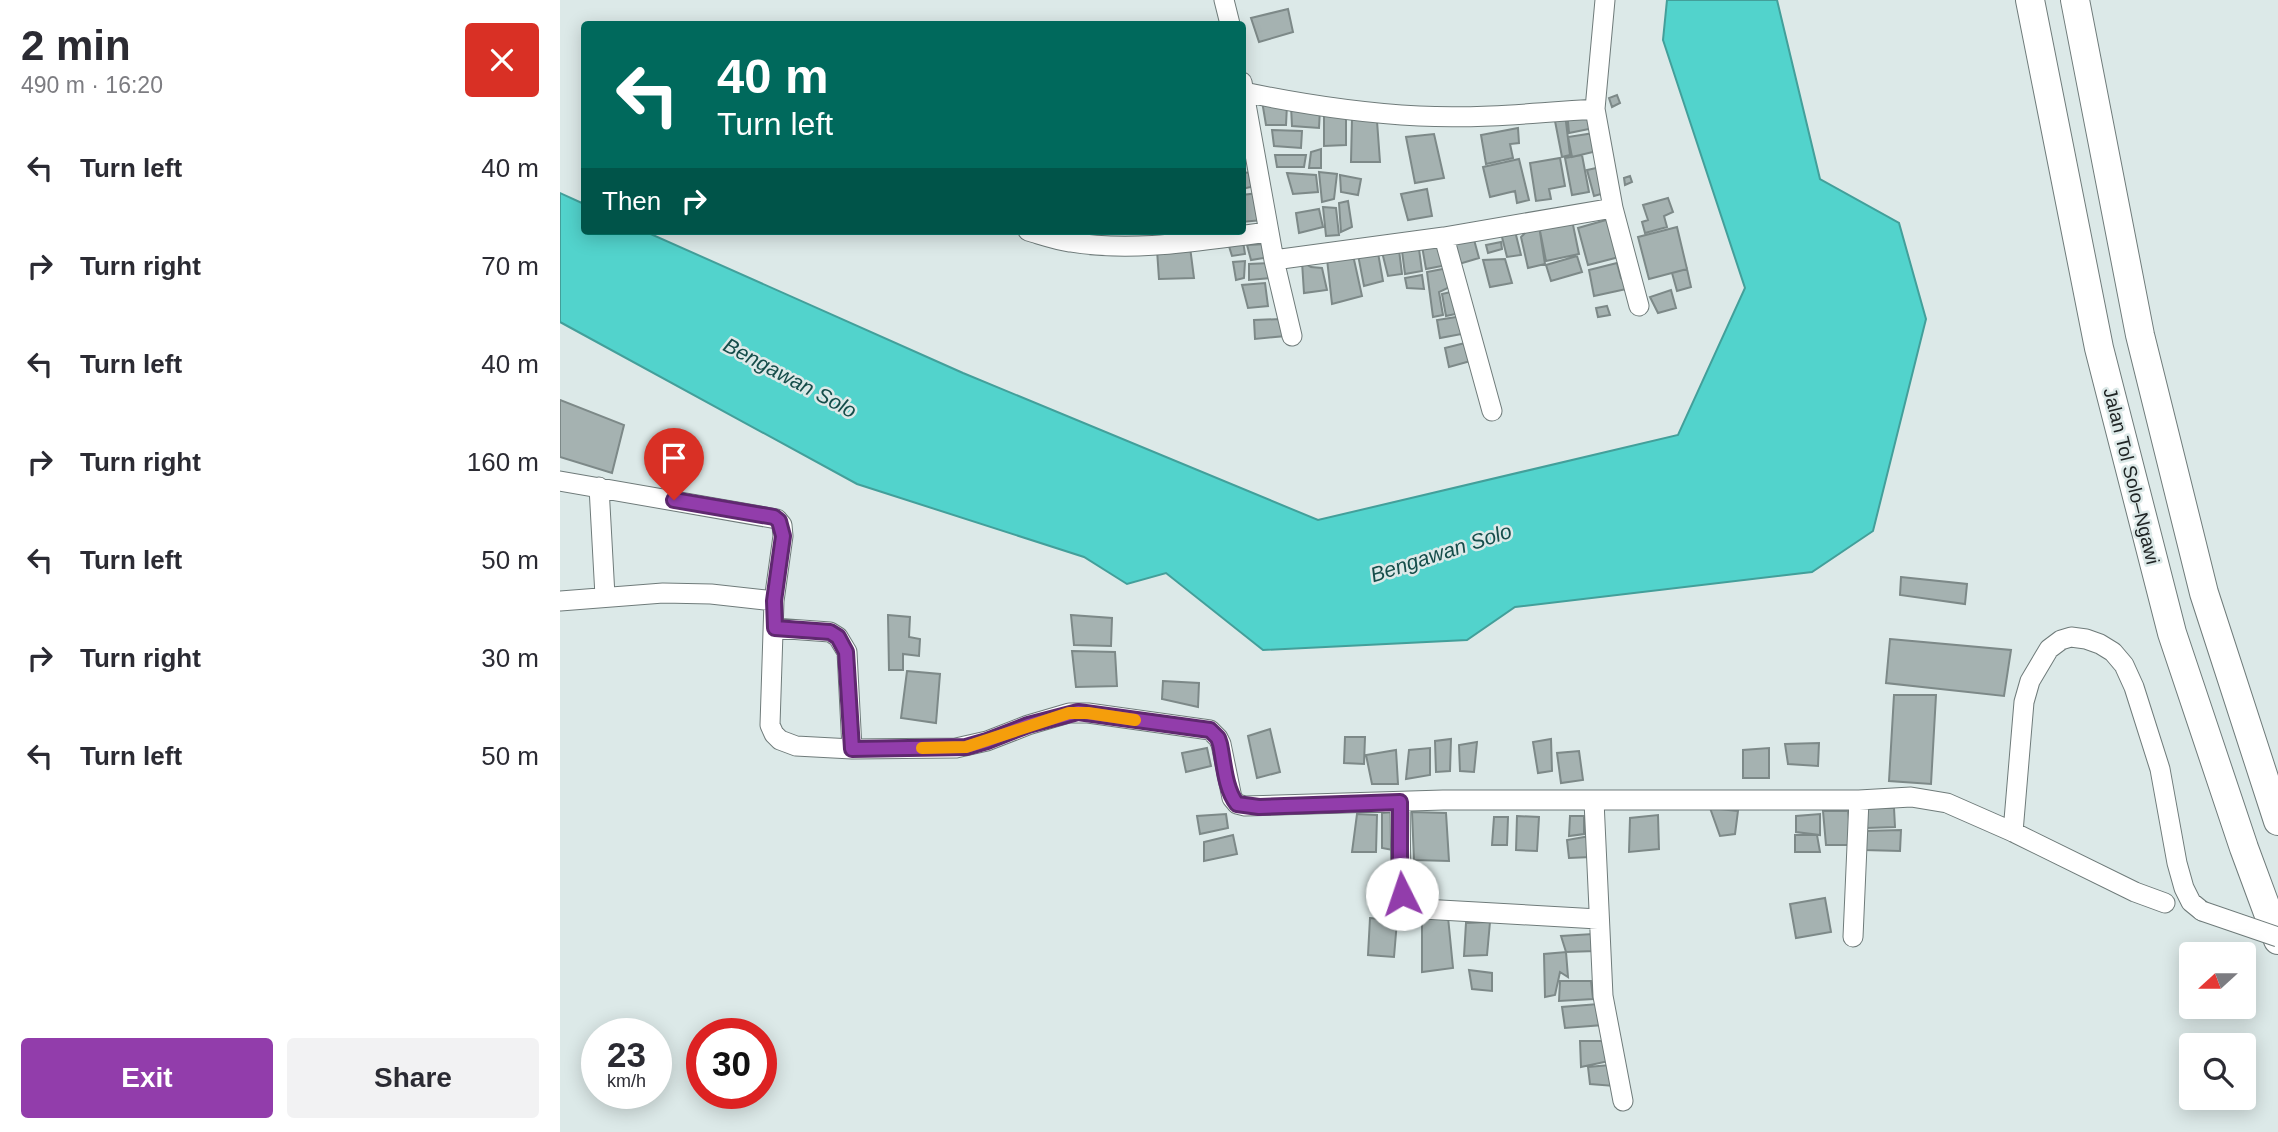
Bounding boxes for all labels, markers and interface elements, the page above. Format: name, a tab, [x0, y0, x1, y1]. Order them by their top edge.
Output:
text: 2 min	[21, 22, 131, 69]
button: close	[465, 23, 539, 97]
icon: left	[602, 49, 693, 140]
text: 40 m	[717, 49, 829, 103]
text: 490 m · 16:20	[21, 72, 163, 98]
text: Turn left	[717, 106, 833, 142]
icon: left	[21, 149, 59, 187]
text: Turn left	[80, 153, 182, 183]
text: 40 m	[481, 153, 539, 183]
icon: right	[675, 182, 713, 220]
text: Then	[602, 186, 661, 216]
icon: right	[21, 247, 59, 285]
text: Turn right	[80, 251, 201, 281]
text: 70 m	[481, 251, 539, 281]
water label: Bengawan Solo	[720, 333, 861, 422]
icon: left	[21, 345, 59, 383]
text: Turn left	[80, 349, 182, 379]
text: 40 m	[481, 349, 539, 379]
street label: Jalan Tol Solo–Ngawi	[2099, 386, 2164, 567]
pin	[644, 428, 704, 500]
icon: arrive	[655, 439, 693, 477]
icon: right	[21, 443, 59, 481]
text: Turn right	[80, 447, 201, 477]
text: 160 m	[467, 447, 539, 477]
water label: Bengawan Solo	[1367, 519, 1515, 586]
icon: left	[21, 541, 59, 579]
text: Turn left	[80, 545, 182, 575]
text: 50 m	[481, 545, 539, 575]
icon: right	[21, 639, 59, 677]
text: Turn right	[80, 643, 201, 673]
text: 30 m	[481, 643, 539, 673]
icon: left	[21, 737, 59, 775]
text: Turn left	[80, 741, 182, 771]
text: 50 m	[481, 741, 539, 771]
position arrow	[1365, 857, 1439, 931]
north arrow	[2179, 942, 2256, 1018]
map controls	[2179, 942, 2256, 1110]
speed limit sign: 30	[686, 1018, 777, 1109]
button: search	[2179, 1033, 2256, 1110]
text: 23	[607, 1035, 646, 1074]
button: Exit	[21, 1038, 273, 1118]
button: Share	[287, 1038, 539, 1118]
text: km/h	[607, 1071, 646, 1091]

